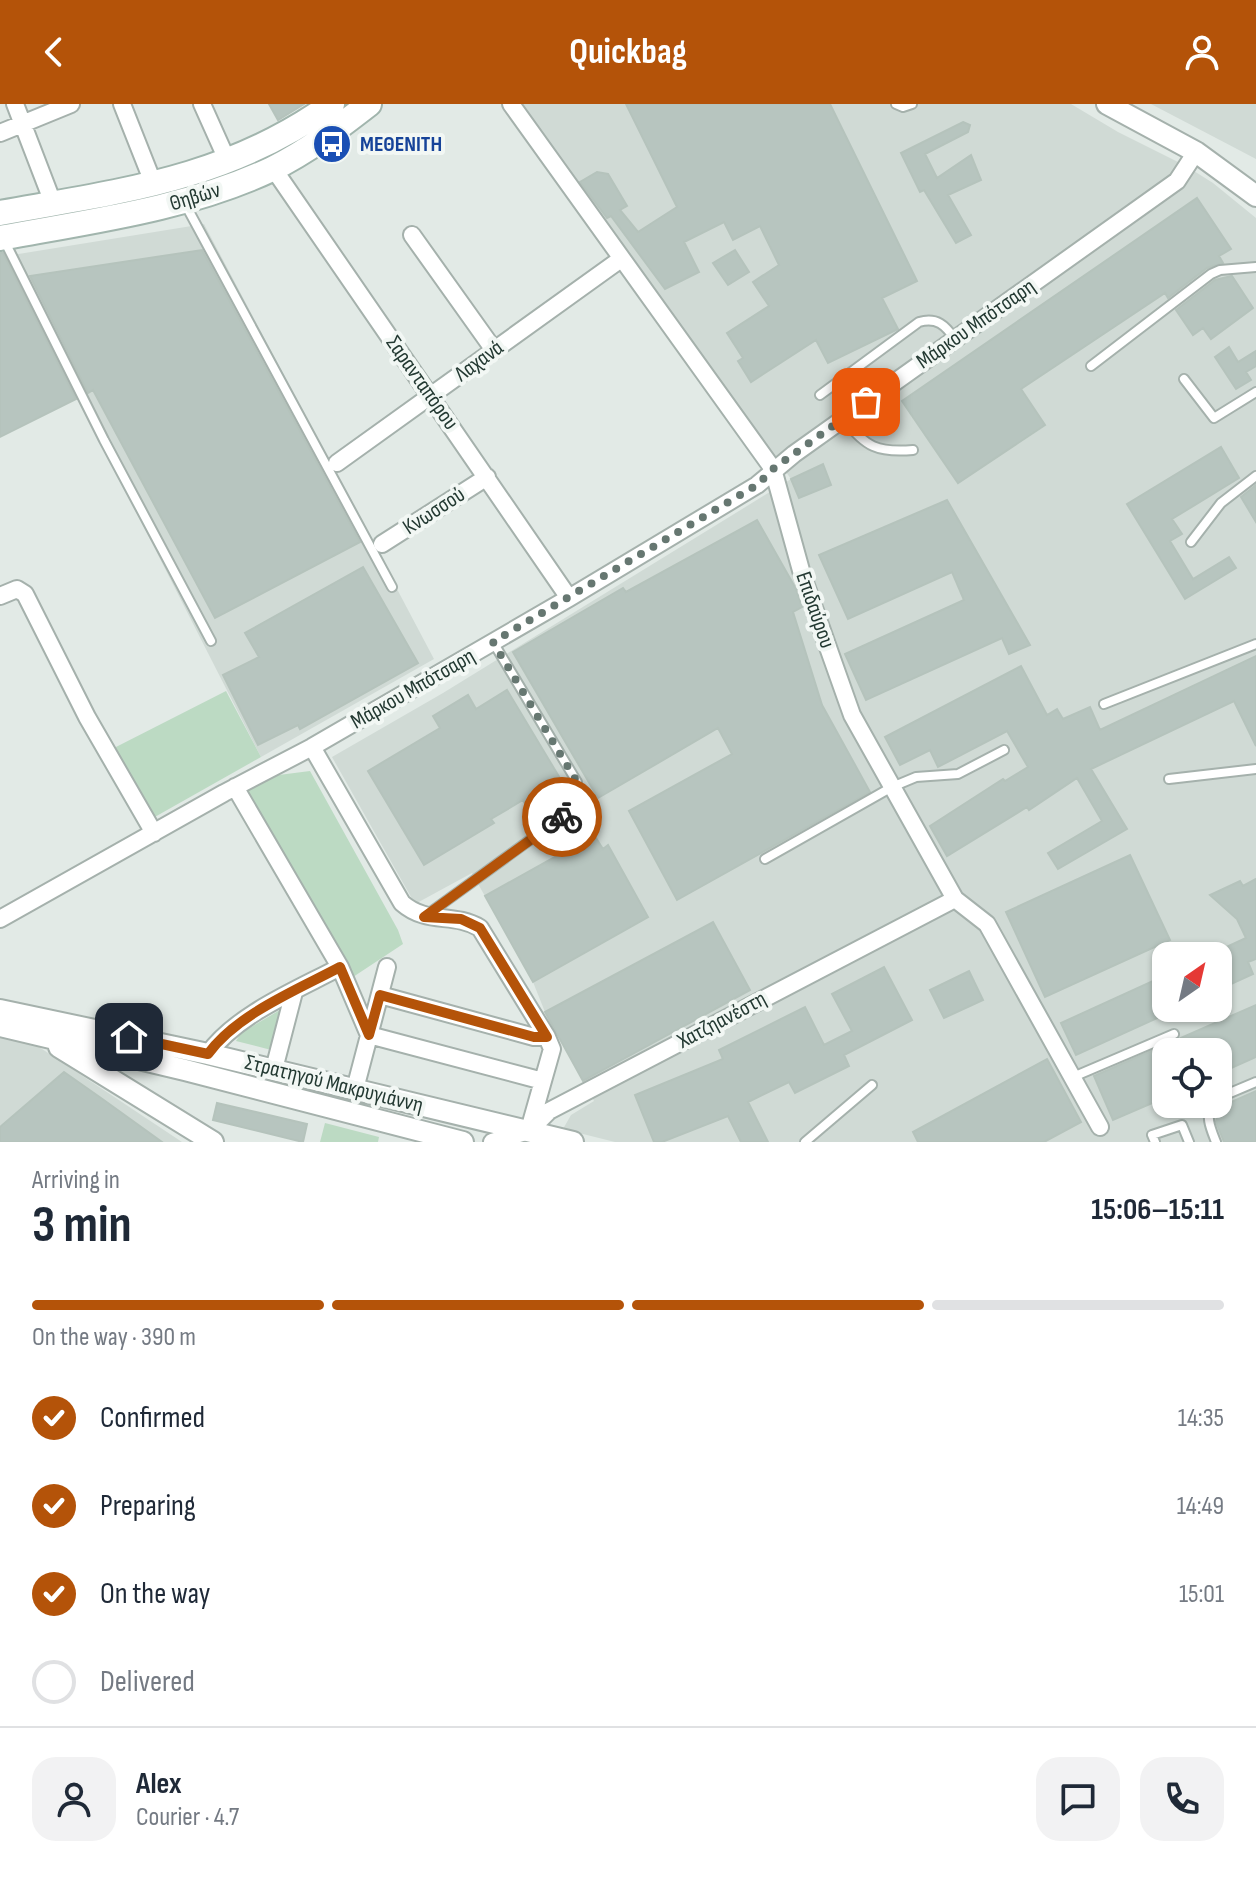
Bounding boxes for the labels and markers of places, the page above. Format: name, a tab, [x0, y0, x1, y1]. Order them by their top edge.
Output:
bus stop icon: ΜΕΘΕΝΙΤΗ	[311, 123, 353, 165]
place label: ΜΕΘΕΝΙΤΗ	[360, 131, 442, 158]
pin	[832, 368, 900, 436]
pin	[95, 1003, 163, 1071]

